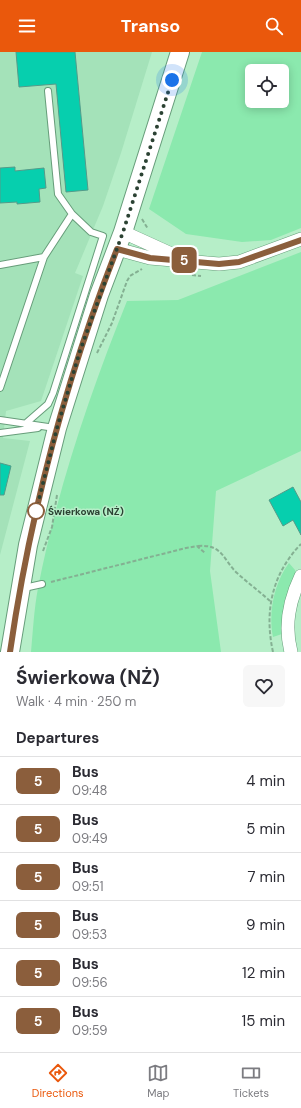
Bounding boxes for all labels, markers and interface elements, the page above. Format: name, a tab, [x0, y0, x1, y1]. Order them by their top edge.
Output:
text: Transo	[121, 14, 180, 38]
icon: menu	[16, 15, 38, 37]
icon: search	[263, 15, 285, 37]
map controls	[245, 64, 289, 108]
button: locate	[245, 64, 289, 108]
your location	[162, 70, 182, 90]
line badge: 5	[171, 247, 197, 273]
text: 5	[180, 251, 188, 269]
marker: Świerkowa (NŻ)	[27, 502, 45, 520]
place label: Świerkowa (NŻ)	[48, 505, 124, 518]
text: Świerkowa (NŻ)	[16, 665, 160, 690]
button: heart	[243, 665, 285, 707]
text: Walk · 4 min · 250 m	[16, 693, 136, 710]
text: Departures	[16, 728, 99, 748]
text: Bus	[72, 762, 99, 782]
text: 4 min	[246, 771, 285, 791]
text: 5	[34, 772, 42, 790]
text: 09:48	[72, 782, 107, 799]
text: Bus	[72, 810, 99, 830]
text: 5 min	[246, 819, 285, 839]
text: 5	[34, 820, 42, 838]
text: 09:49	[72, 830, 108, 847]
text: Bus	[72, 858, 99, 878]
text: 7 min	[247, 867, 285, 887]
text: 5	[34, 868, 42, 886]
text: 09:51	[72, 878, 104, 895]
text: Bus	[72, 906, 99, 926]
text: 9 min	[246, 915, 285, 935]
text: 5	[34, 916, 42, 934]
text: 09:53	[72, 926, 107, 943]
text: Bus	[72, 954, 99, 974]
text: 12 min	[242, 963, 285, 983]
text: 5	[34, 964, 42, 982]
text: 09:56	[72, 974, 108, 991]
text: Bus	[72, 1002, 99, 1022]
text: 15 min	[242, 1011, 285, 1031]
text: 5	[34, 1012, 42, 1030]
text: 09:59	[72, 1022, 107, 1039]
tab: Directions	[32, 1062, 84, 1100]
tab: Map	[147, 1062, 169, 1100]
tab: Tickets	[233, 1062, 269, 1100]

